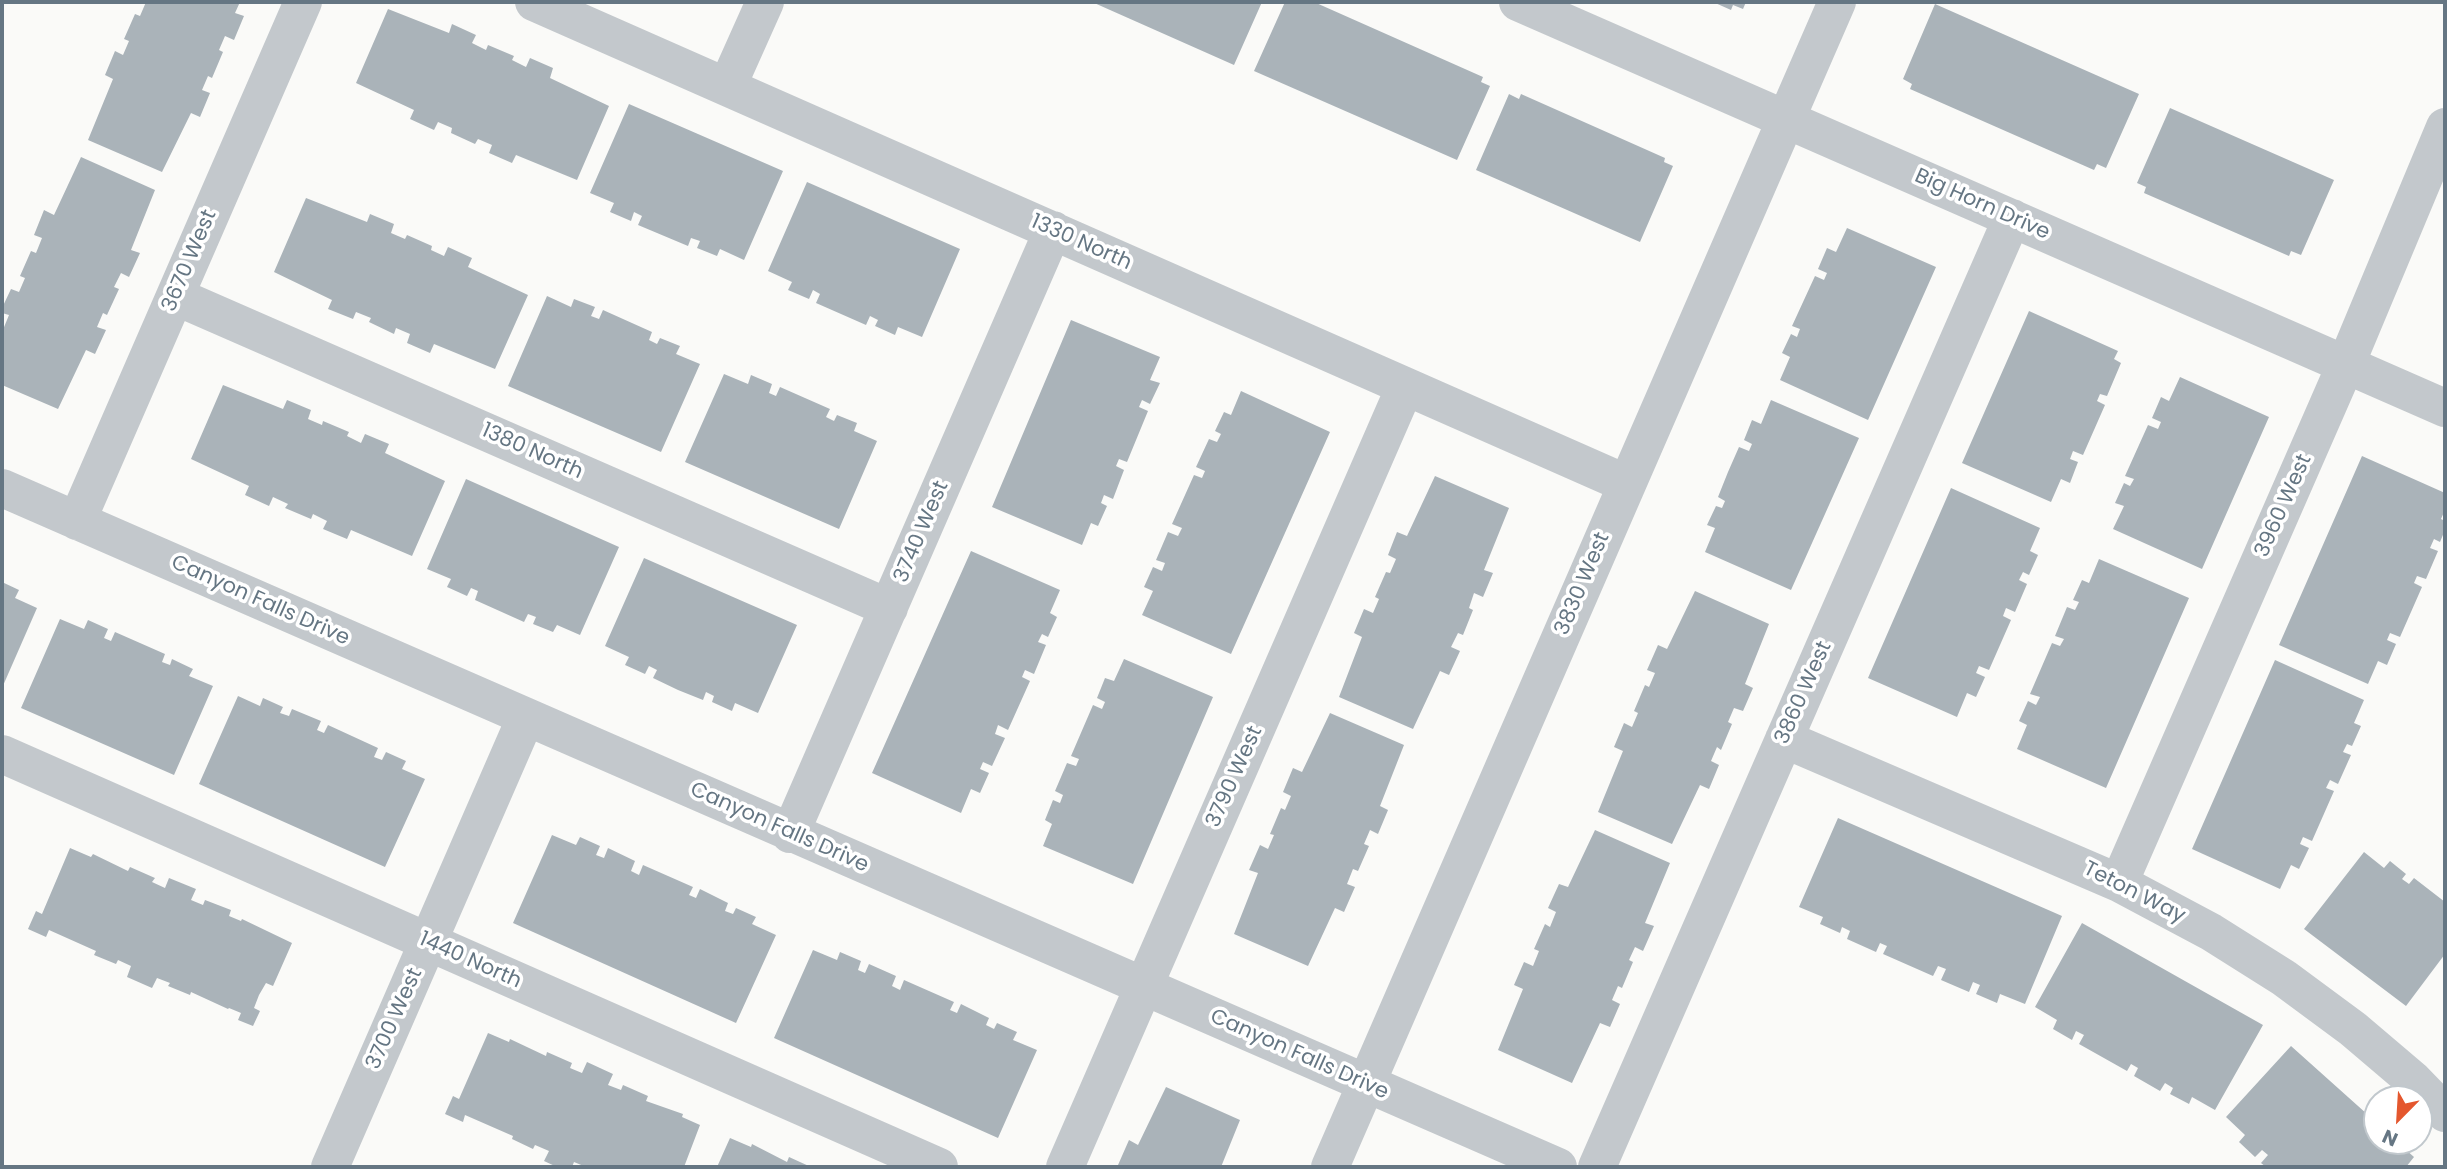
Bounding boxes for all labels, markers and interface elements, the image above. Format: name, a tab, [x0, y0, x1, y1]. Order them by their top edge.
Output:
street label: Big Horn Drive	[1910, 164, 2054, 246]
street label: 3670 West	[157, 206, 223, 316]
street label: 1330 North	[1027, 210, 1135, 276]
street label: 1380 North	[477, 418, 587, 486]
street label: 3960 West	[2250, 451, 2318, 561]
street label: 3740 West	[889, 477, 955, 587]
street label: 3830 West	[1550, 529, 1616, 639]
street label: Canyon Falls Drive	[167, 550, 353, 652]
street label: 3860 West	[1770, 638, 1838, 748]
street label: 3790 West	[1202, 723, 1268, 831]
street label: Canyon Falls Drive	[686, 777, 872, 879]
street label: Teton Way	[2079, 857, 2189, 929]
street label: 1440 North	[415, 927, 525, 995]
street label: 3700 West	[362, 965, 428, 1073]
street label: Canyon Falls Drive	[1206, 1004, 1392, 1106]
north arrow	[2363, 1085, 2433, 1155]
text: N	[2378, 1123, 2402, 1153]

